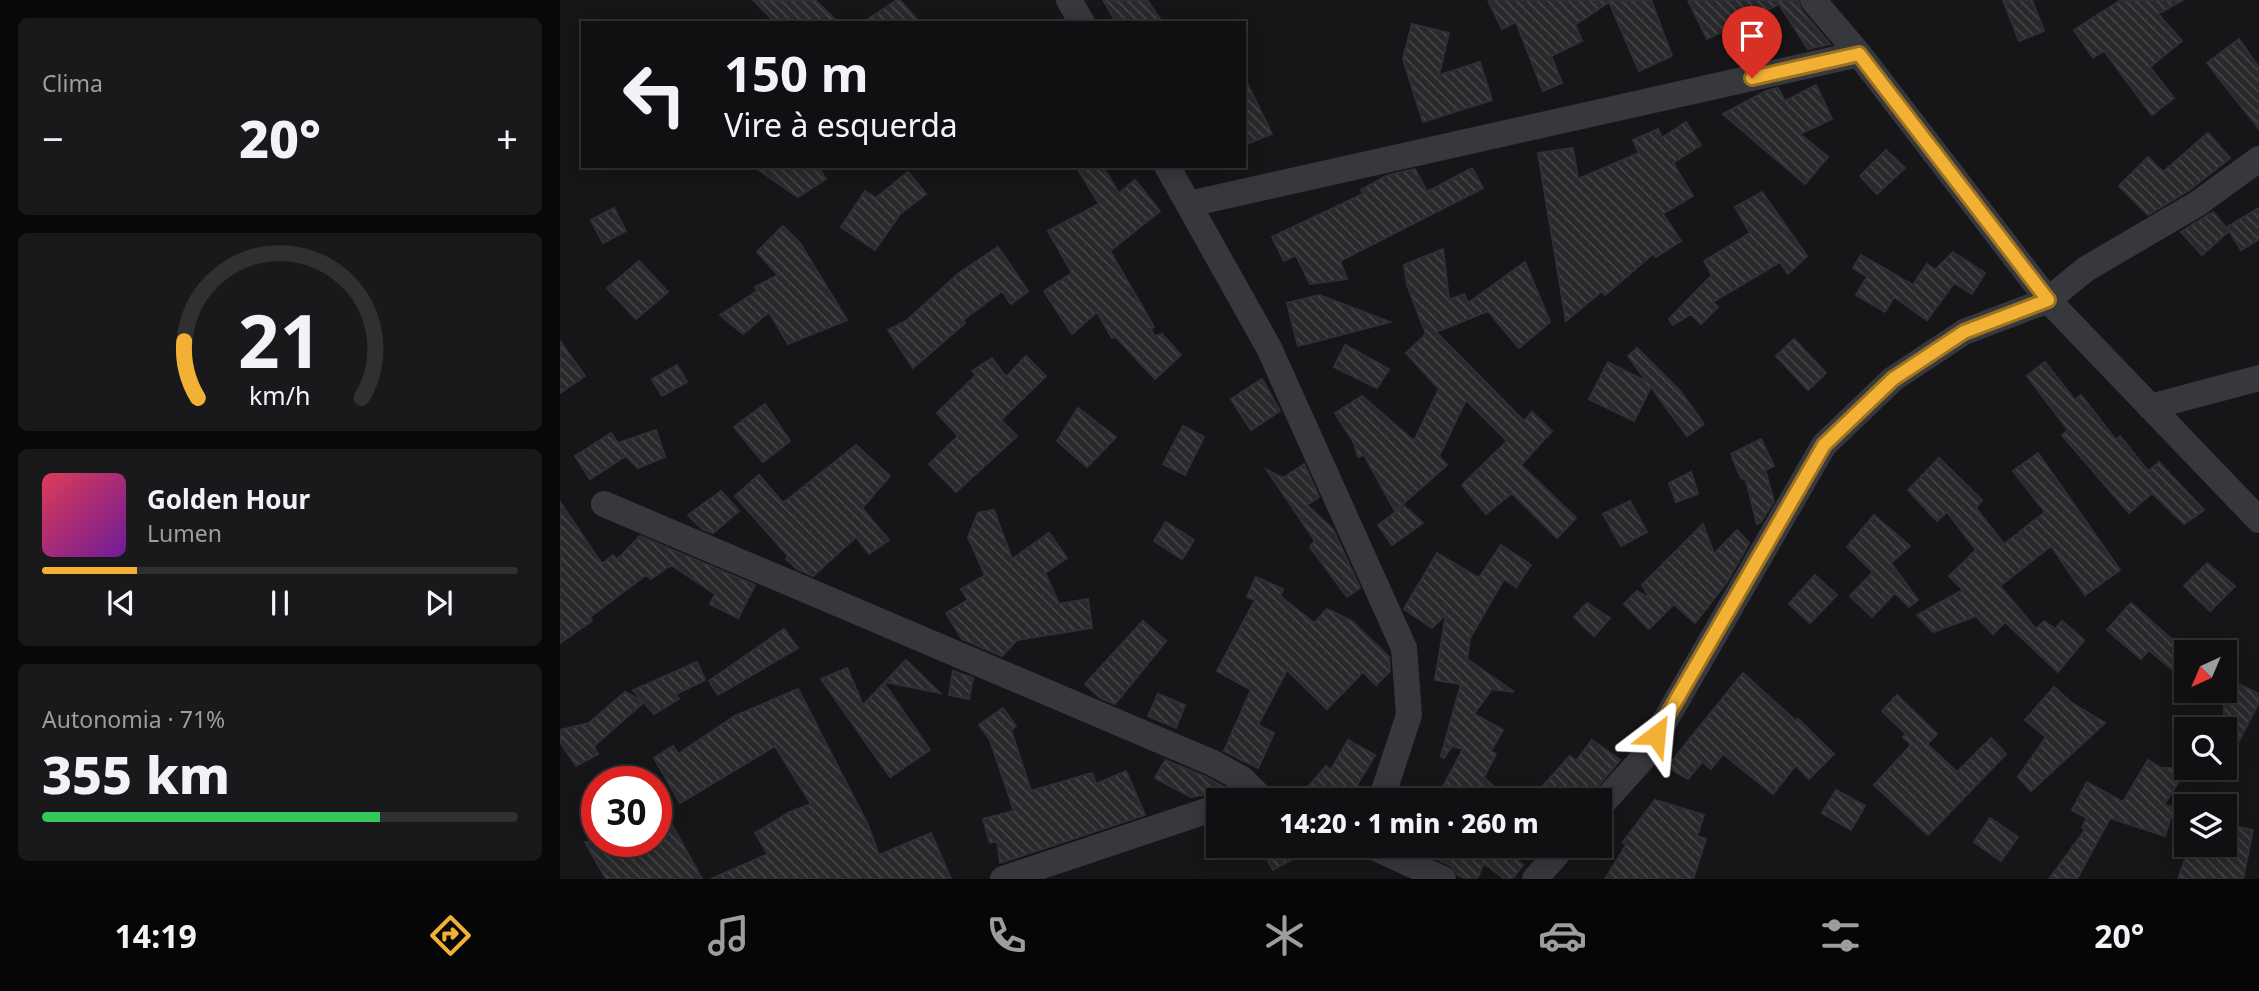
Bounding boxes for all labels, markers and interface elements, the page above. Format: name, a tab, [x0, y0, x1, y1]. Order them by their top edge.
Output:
pin	[1722, 6, 1782, 78]
icon: arrive	[1733, 17, 1771, 55]
text: 150 m	[724, 40, 869, 106]
icon: left	[609, 49, 700, 140]
text: Clima	[42, 67, 103, 99]
text: 20°	[239, 102, 321, 173]
text: Vire à esquerda	[724, 103, 958, 146]
text: −	[42, 112, 64, 164]
text: +	[496, 112, 518, 164]
text: 21	[238, 290, 322, 389]
text: km/h	[249, 378, 311, 412]
text: Golden Hour	[147, 481, 310, 517]
text: Lumen	[147, 517, 222, 549]
icon: previous	[102, 584, 140, 622]
icon: pause	[261, 584, 299, 622]
icon: next	[420, 584, 458, 622]
north arrow	[2174, 640, 2236, 704]
map controls	[2174, 640, 2237, 857]
position arrow	[1619, 698, 1693, 772]
text: Autonomia · 71%	[42, 703, 225, 735]
button: search	[2174, 717, 2237, 780]
text: 355 km	[42, 738, 230, 809]
speed limit sign: 30	[581, 766, 672, 857]
button: layers	[2174, 794, 2237, 857]
text: 14:20 · 1 min · 260 m	[1279, 805, 1539, 841]
icon: directions	[426, 911, 475, 960]
icon: music	[704, 911, 753, 960]
icon: phone	[982, 911, 1031, 960]
icon: climate	[1260, 911, 1309, 960]
icon: car	[1538, 911, 1587, 960]
icon: filters	[1816, 911, 1865, 960]
text: 14:19	[115, 914, 197, 957]
text: 20°	[2094, 914, 2144, 957]

